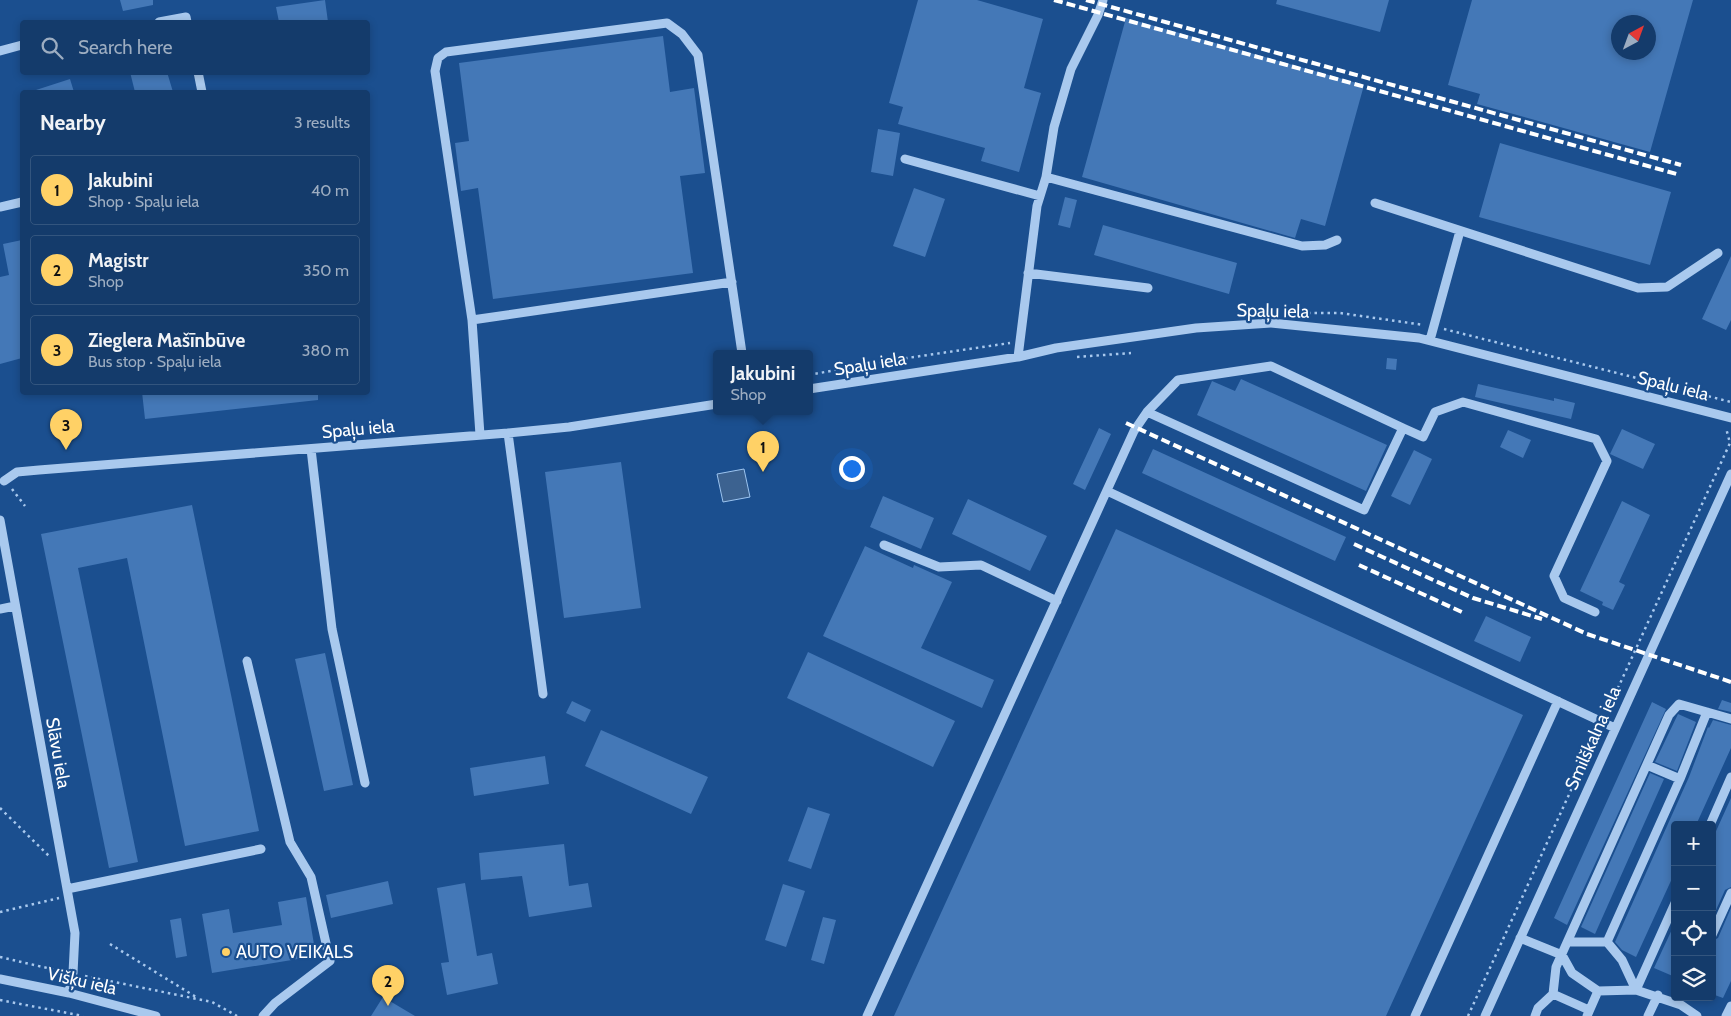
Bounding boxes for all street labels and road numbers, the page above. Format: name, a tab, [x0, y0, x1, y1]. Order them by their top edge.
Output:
street label: Spaļu iela	[1236, 299, 1310, 324]
street label: Spaļu iela	[832, 347, 908, 382]
street label: Spaļu iela	[1635, 367, 1711, 407]
street label: Spaļu iela	[321, 415, 396, 444]
street label: Smilškalna iela	[1560, 682, 1626, 793]
street label: Slāvu iela	[41, 716, 75, 790]
street label: Višķu iela	[45, 962, 119, 1001]

